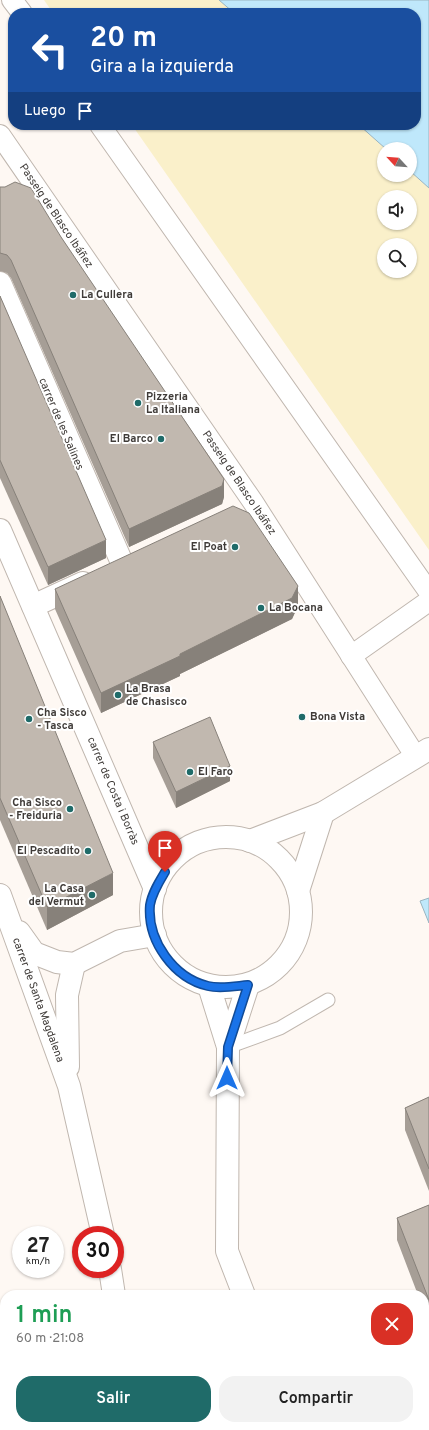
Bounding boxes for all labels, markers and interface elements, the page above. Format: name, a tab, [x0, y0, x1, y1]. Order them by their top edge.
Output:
text: 20 m	[90, 21, 157, 57]
icon: left	[24, 24, 76, 76]
text: Gira a la izquierda	[90, 56, 234, 79]
icon: arrive	[74, 100, 96, 122]
text: Luego	[24, 102, 66, 121]
north arrow	[377, 142, 417, 182]
map controls	[377, 142, 417, 278]
street label: Passeig de Blasco Ibáñez	[16, 161, 96, 271]
button: sound	[377, 190, 417, 230]
button: search	[377, 238, 417, 278]
place label: La Cullera	[81, 288, 133, 302]
marker: La Cullera	[68, 290, 78, 300]
street label: carrer de les Salines	[35, 376, 87, 472]
place label: Pizzeria La Italiana	[146, 390, 200, 417]
marker: Pizzeria La Italiana	[133, 398, 143, 408]
street label: Passeig de Blasco Ibáñez	[199, 428, 279, 538]
place label: El Barco	[110, 432, 153, 446]
marker: El Barco	[156, 434, 166, 444]
place label: El Poat	[191, 540, 227, 554]
marker: El Poat	[230, 542, 240, 552]
place label: La Bocana	[269, 601, 323, 615]
marker: La Bocana	[256, 603, 266, 613]
place label: La Brasa de Chasisco	[126, 682, 187, 709]
marker: La Brasa de Chasisco	[113, 690, 123, 700]
place label: Cha Sisco - Tasca	[37, 706, 87, 733]
place label: Bona Vista	[310, 710, 365, 724]
marker: Bona Vista	[297, 712, 307, 722]
marker: Cha Sisco - Tasca	[24, 714, 34, 724]
street label: carrer de Costa i Borràs	[84, 735, 142, 847]
place label: El Faro	[198, 765, 233, 779]
marker: El Faro	[185, 767, 195, 777]
place label: Cha Sisco - Freiduria	[9, 796, 62, 823]
marker: Cha Sisco - Freiduria	[65, 804, 75, 814]
pin	[148, 831, 182, 872]
icon: arrive	[154, 837, 176, 859]
place label: El Pescadito	[17, 844, 80, 858]
marker: El Pescadito	[83, 846, 93, 856]
place label: La Casa del Vermut	[28, 882, 84, 909]
marker: La Casa del Vermut	[87, 890, 97, 900]
street label: carrer de Santa Magdalena	[9, 936, 67, 1064]
position arrow	[206, 1057, 248, 1099]
speed limit sign: 30	[72, 1226, 124, 1278]
text: 27	[27, 1234, 49, 1260]
text: km/h	[26, 1255, 50, 1268]
text: 1 min	[16, 1301, 73, 1331]
button: close	[371, 1303, 413, 1345]
text: 60 m · 21:08	[16, 1331, 84, 1347]
button: Salir	[16, 1376, 211, 1422]
button: Compartir	[219, 1376, 413, 1422]

